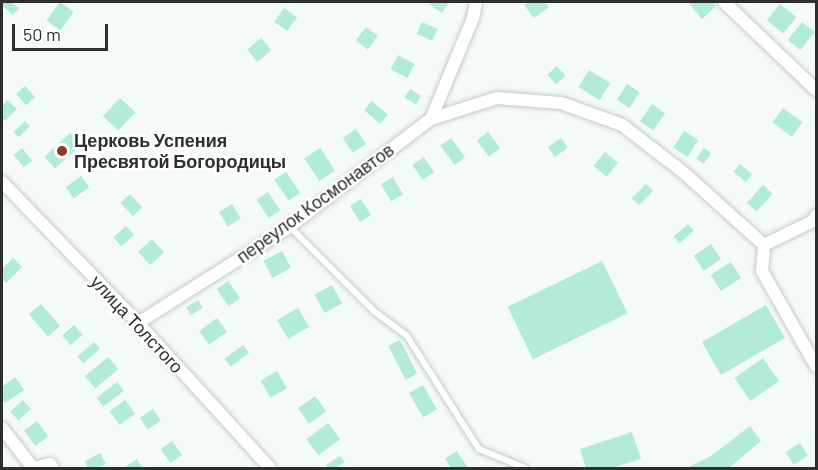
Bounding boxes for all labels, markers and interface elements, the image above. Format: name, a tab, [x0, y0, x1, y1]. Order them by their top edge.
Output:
scale bar	[15, 12, 111, 50]
text: 50 m	[23, 23, 61, 45]
place label: Церковь Успения Пресвятой Богородицы	[74, 130, 286, 172]
street label: переулок Космонавтов	[232, 139, 398, 267]
marker: Церковь Успения Пресвятой Богородицы	[55, 144, 69, 158]
street label: улица Толстого	[86, 271, 188, 377]

